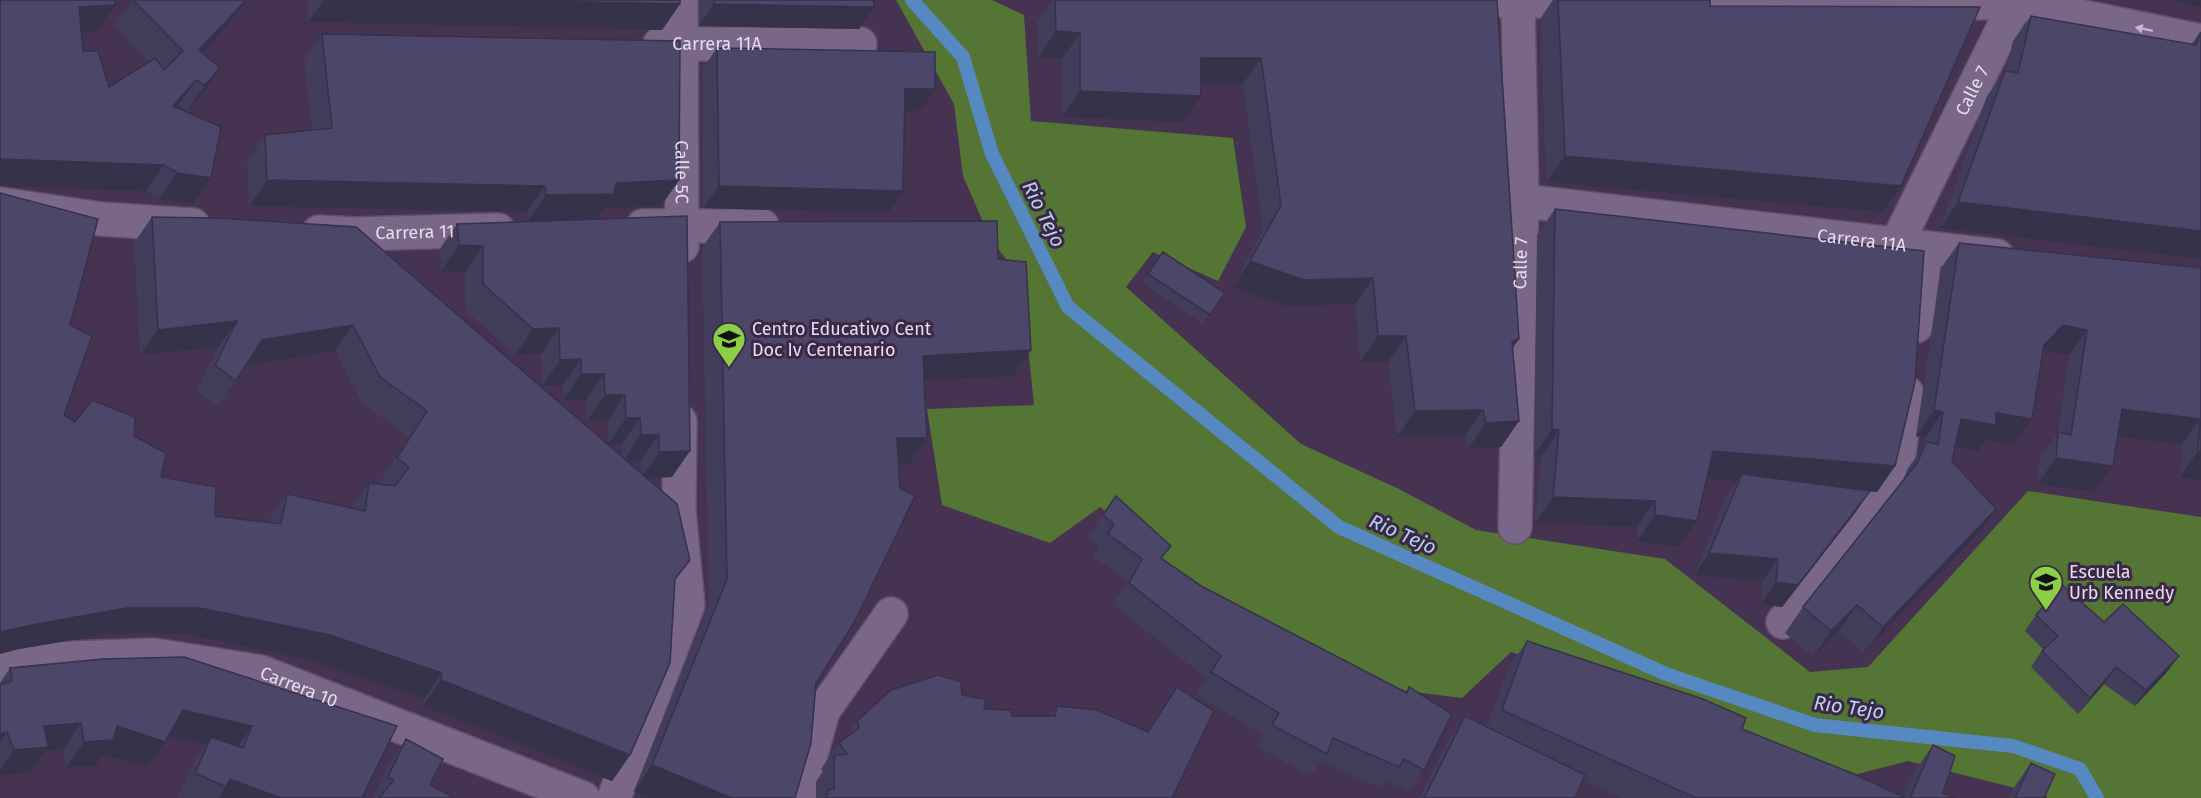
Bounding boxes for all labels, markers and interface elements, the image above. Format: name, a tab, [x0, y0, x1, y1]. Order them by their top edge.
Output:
one-way arrow	[2134, 24, 2153, 33]
street label: Carrera 11A	[672, 33, 762, 55]
street label: Calle 7	[1951, 62, 1994, 119]
street label: Calle 5C	[671, 140, 693, 204]
water label: Rio Tejo	[1017, 177, 1071, 251]
street label: Carrera 11	[375, 220, 455, 244]
street label: Carrera 11A	[1816, 224, 1908, 256]
street label: Calle 7	[1509, 237, 1532, 290]
place label: Centro Educativo Cent Doc Iv Centenario	[752, 318, 932, 361]
school or university icon: Centro Educativo Cent Doc Iv Centenario	[711, 321, 747, 368]
water label: Rio Tejo	[1366, 509, 1440, 559]
place label: Escuela Urb Kennedy	[2069, 561, 2174, 604]
school or university icon: Escuela Urb Kennedy	[2028, 564, 2064, 611]
street label: Carrera 10	[257, 662, 341, 712]
water label: Rio Tejo	[1812, 690, 1886, 724]

